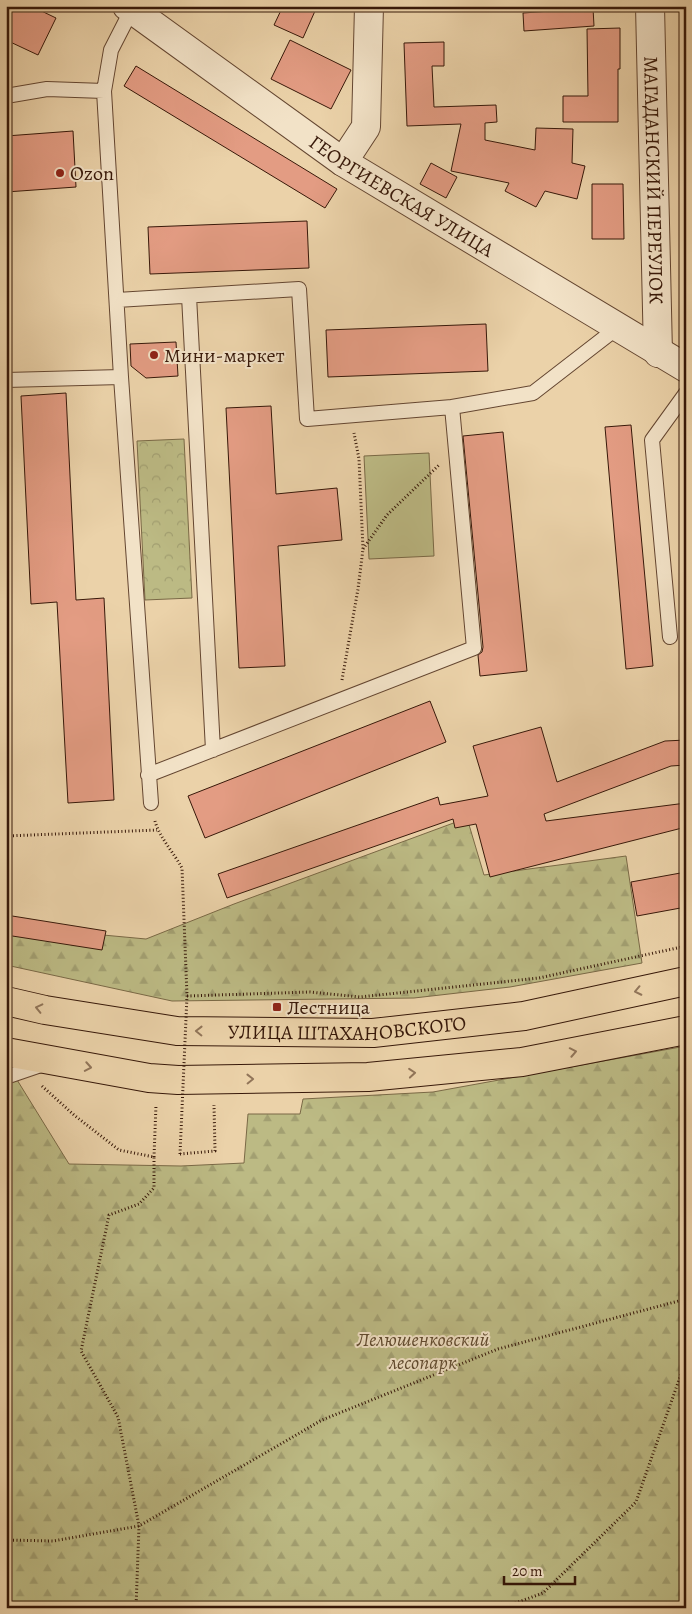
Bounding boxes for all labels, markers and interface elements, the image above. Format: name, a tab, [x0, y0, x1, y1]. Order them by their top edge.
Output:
street label: МАГАДАНСКИЙ ПЕРЕУЛОК	[638, 56, 670, 304]
street label: ГЕОРГИЕВСКАЯ УЛИЦА	[304, 128, 499, 263]
place label: Ozon	[70, 160, 114, 187]
marker: Ozon	[54, 167, 66, 179]
place label: Мини-маркет	[164, 342, 285, 369]
marker: Мини-маркет	[148, 349, 160, 361]
one-way arrow	[634, 985, 643, 996]
place label: Лестница	[287, 994, 371, 1021]
marker: Лестница	[271, 1001, 283, 1013]
one-way arrow	[34, 1004, 43, 1014]
street label: УЛИЦА ШТАХАНОВСКОГО	[228, 1009, 468, 1047]
one-way arrow	[195, 1026, 203, 1037]
one-way arrow	[569, 1048, 578, 1058]
one-way arrow	[84, 1062, 93, 1072]
one-way arrow	[408, 1068, 416, 1079]
one-way arrow	[246, 1073, 254, 1084]
park label: Лелюшенковский лесопарк	[355, 1326, 490, 1376]
scale bar	[504, 1554, 576, 1586]
text: 20 m	[512, 1561, 543, 1581]

